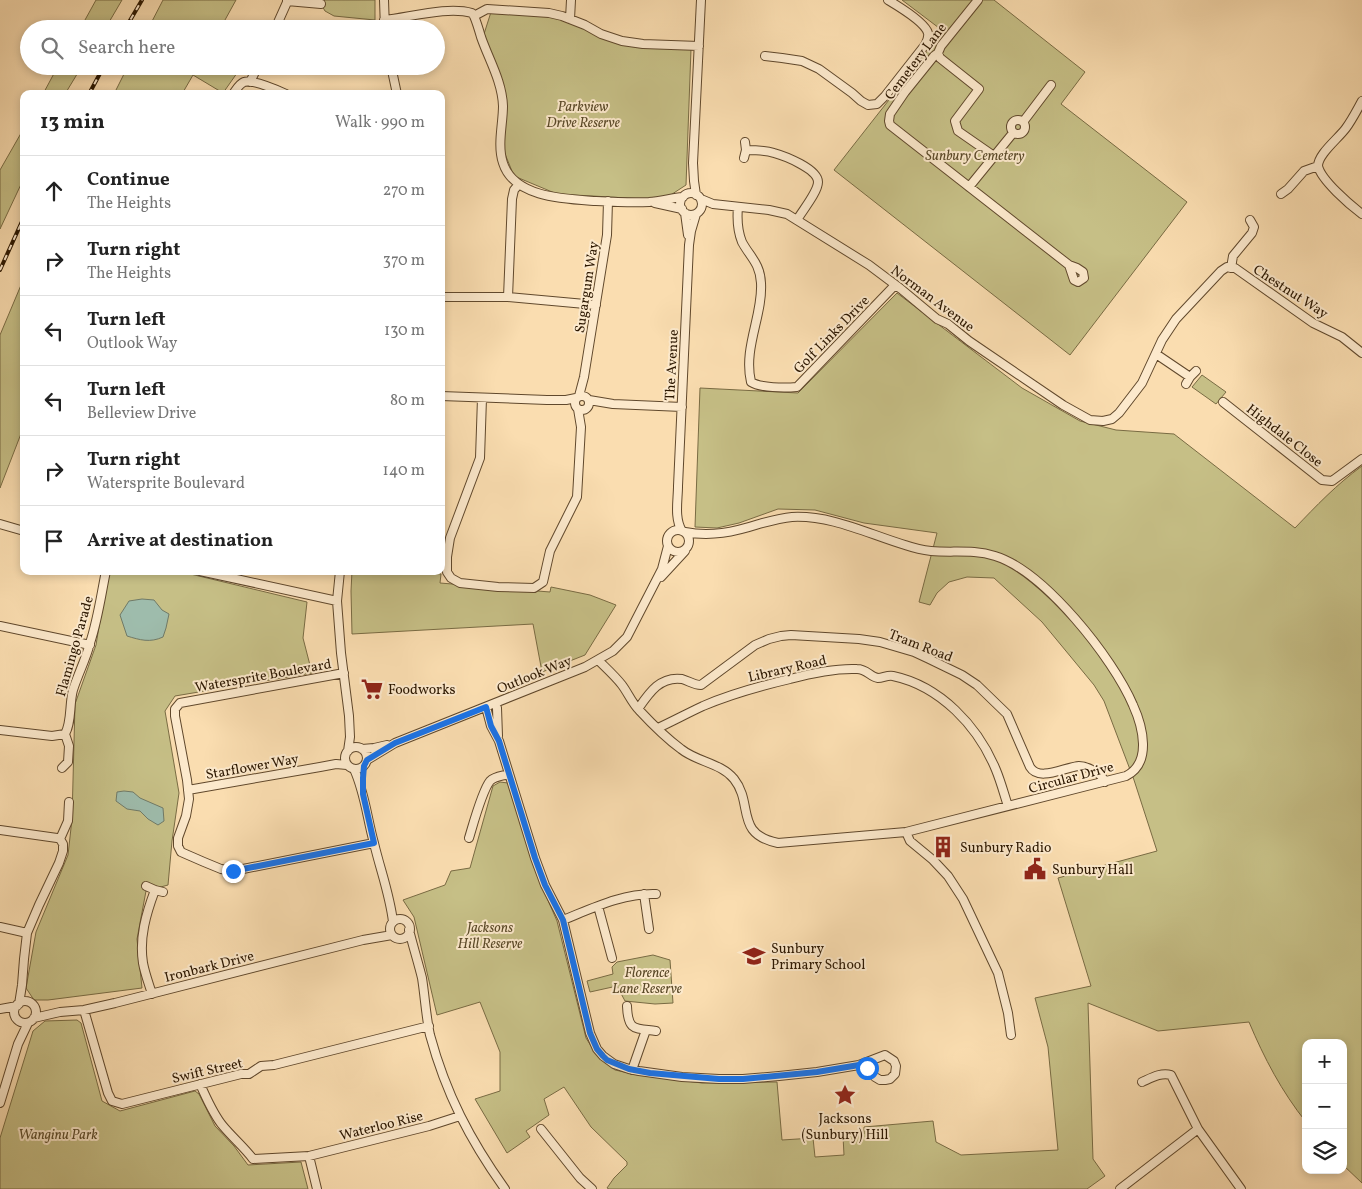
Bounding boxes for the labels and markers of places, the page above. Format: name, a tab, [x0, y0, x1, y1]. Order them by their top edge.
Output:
supermarket icon: Foodworks	[359, 676, 385, 702]
place label: Foodworks	[388, 681, 456, 700]
building icon: Sunbury Radio	[930, 834, 956, 860]
place label: Sunbury Radio	[960, 839, 1051, 858]
public building icon: Sunbury Hall	[1022, 856, 1048, 882]
place label: Sunbury Hall	[1052, 861, 1133, 880]
place label: Sunbury Primary School	[771, 940, 865, 975]
school or university icon: Sunbury Primary School	[741, 943, 767, 969]
place icon: Jacksons (Sunbury) Hill	[832, 1082, 858, 1108]
place label: Jacksons (Sunbury) Hill	[801, 1110, 889, 1145]

